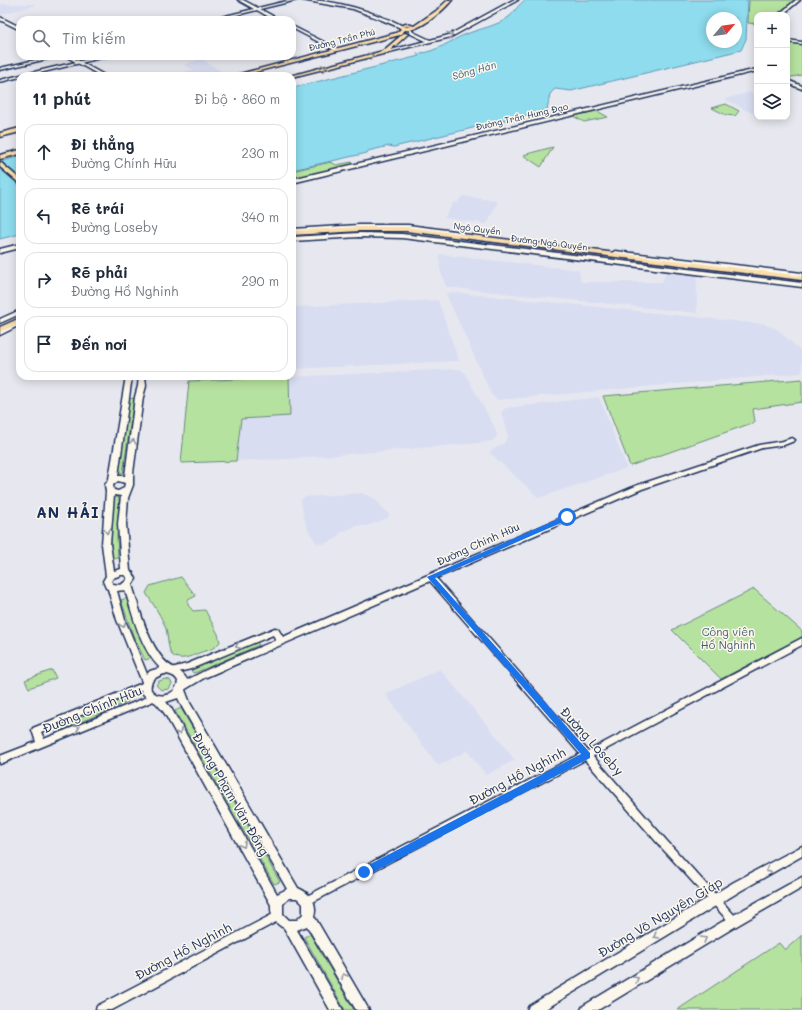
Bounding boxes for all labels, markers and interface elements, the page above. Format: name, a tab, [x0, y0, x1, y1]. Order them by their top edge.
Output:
north arrow	[706, 12, 742, 48]
map controls	[754, 12, 790, 120]
button: +	[754, 12, 790, 48]
search box	[16, 16, 296, 60]
street label: Đường Trần Phú	[307, 26, 376, 53]
icon: search	[30, 27, 52, 49]
text: Tìm kiếm	[62, 28, 126, 48]
one-way arrow	[446, 32, 453, 40]
button: −	[754, 48, 790, 84]
one-way arrow	[367, 52, 374, 61]
water label: Sông Hàn	[450, 57, 498, 83]
one-way arrow	[321, 64, 328, 73]
button: layers	[754, 84, 790, 120]
text: 11 phút	[32, 87, 91, 109]
text: Đi bộ · 860 m	[194, 90, 280, 107]
street label: Đường Trần Hưng Đạo	[475, 100, 570, 133]
text: Đi thẳng	[71, 134, 134, 154]
icon: ahead	[33, 141, 55, 163]
text: 230 m	[242, 144, 279, 161]
text: Đường Chính Hữu	[71, 154, 177, 171]
text: Rẽ trái	[71, 198, 124, 218]
icon: left	[33, 205, 55, 227]
text: 340 m	[241, 208, 279, 225]
text: Đường Loseby	[71, 218, 158, 235]
street label: Ngô Quyền	[453, 220, 501, 237]
street label: Đường Ngô Quyền	[510, 232, 588, 253]
text: Rẽ phải	[71, 262, 128, 282]
icon: right	[33, 269, 55, 291]
text: 290 m	[242, 272, 279, 289]
text: Đường Hồ Nghinh	[71, 282, 178, 299]
icon: arrive	[33, 333, 55, 355]
text: Đến nơi	[71, 334, 127, 354]
one-way arrow	[128, 439, 137, 445]
district label: AN HẢI	[36, 501, 100, 522]
route start	[558, 508, 576, 526]
street label: Đường Chính Hữu	[434, 518, 522, 569]
one-way arrow	[102, 528, 111, 534]
one-way arrow	[118, 621, 126, 628]
park label: Công viên Hồ Nghinh	[701, 624, 755, 652]
one-way arrow	[235, 641, 243, 649]
street label: Đường Chính Hữu	[39, 681, 144, 736]
street label: Đường Loseby	[557, 703, 628, 779]
one-way arrow	[74, 725, 81, 733]
one-way arrow	[175, 728, 182, 735]
street label: Đường Phạm Văn Đồng	[189, 729, 274, 858]
street label: Đường Hồ Nghinh	[465, 743, 568, 808]
one-way arrow	[239, 841, 246, 848]
route end	[355, 863, 373, 881]
one-way arrow	[765, 865, 772, 872]
street label: Đường Võ Nguyên Giáp	[594, 873, 725, 961]
street label: Đường Hồ Nghinh	[131, 918, 234, 983]
one-way arrow	[653, 931, 660, 938]
one-way arrow	[700, 936, 707, 943]
one-way arrow	[341, 973, 348, 980]
one-way arrow	[632, 977, 639, 984]

